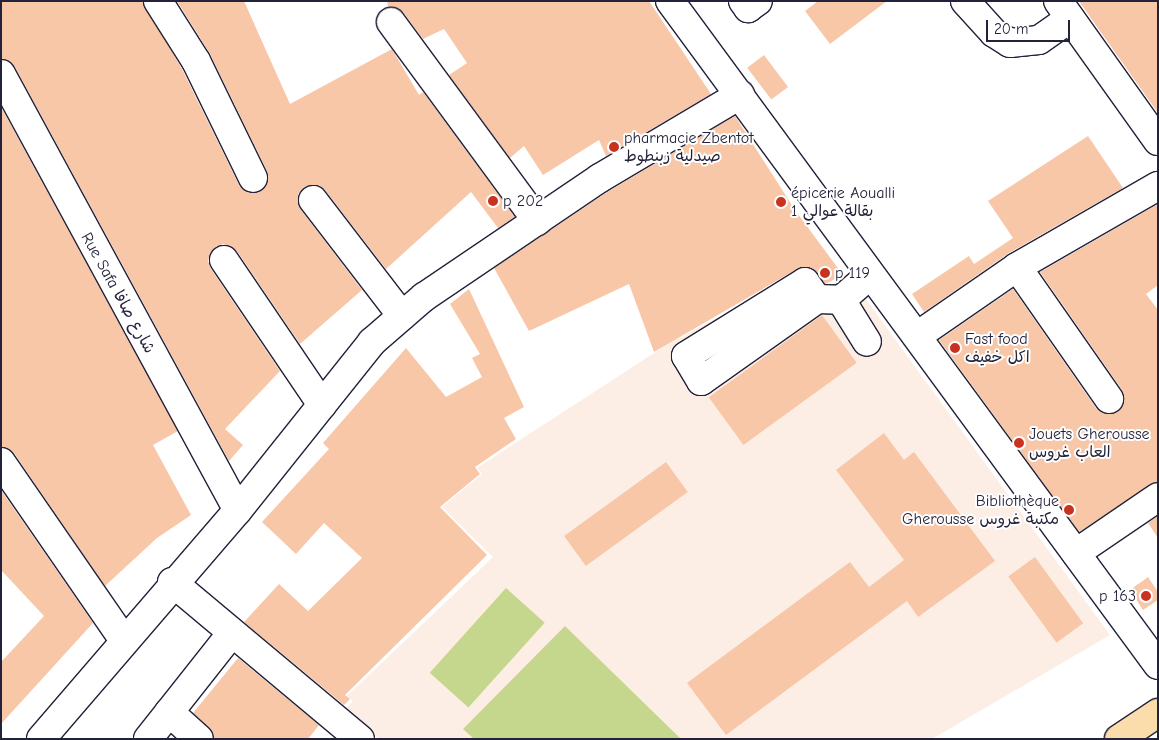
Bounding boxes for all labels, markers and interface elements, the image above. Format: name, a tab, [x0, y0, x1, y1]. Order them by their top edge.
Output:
scale bar	[989, 10, 1073, 42]
text: 20 m	[994, 20, 1028, 38]
place label: pharmacie Zbentot صيدلية زبنطوط	[624, 128, 754, 166]
marker: pharmacie Zbentot صيدلية زبنطوط	[608, 141, 620, 153]
place label: épicerie Aoualli 1 بقالة عوالي	[791, 183, 895, 221]
place label: p 202	[503, 191, 543, 211]
marker: p 202	[487, 195, 499, 207]
marker: épicerie Aoualli 1 بقالة عوالي	[775, 196, 787, 208]
street label: Rue Safa شارع صافا	[77, 229, 159, 357]
place label: p 119	[835, 263, 870, 283]
marker: p 119	[819, 267, 831, 279]
place label: Fast food اكل خفيف	[965, 329, 1030, 367]
marker: Fast food اكل خفيف	[949, 342, 961, 354]
place label: Jouets Gherousse العاب غروس	[1029, 424, 1150, 462]
marker: Jouets Gherousse العاب غروس	[1013, 437, 1025, 449]
place label: Bibliothèque Gherousse مكتبة غروس	[902, 491, 1059, 529]
marker: Bibliothèque Gherousse مكتبة غروس	[1063, 504, 1075, 516]
place label: p 163	[1099, 586, 1136, 606]
marker: p 163	[1140, 590, 1152, 602]

